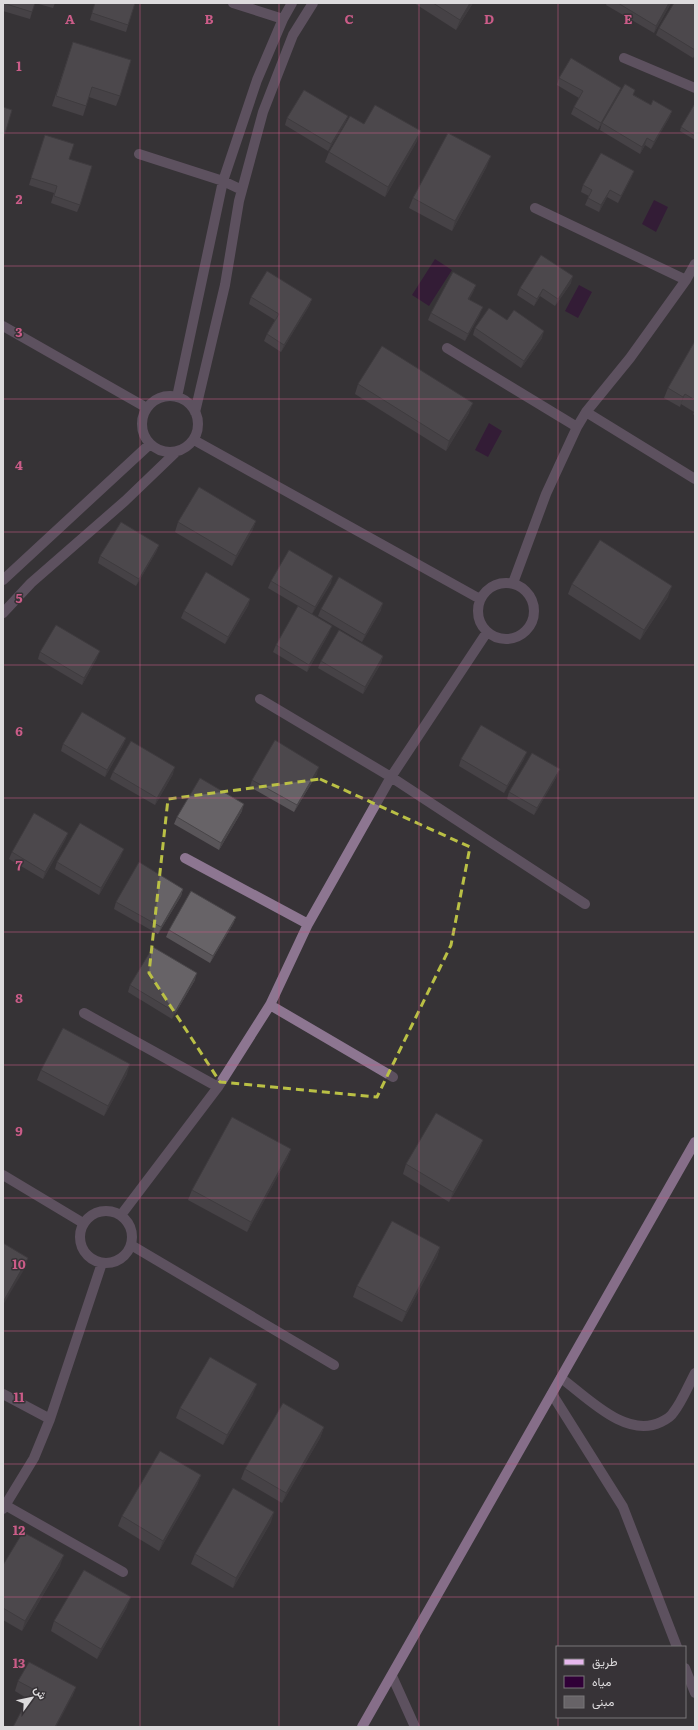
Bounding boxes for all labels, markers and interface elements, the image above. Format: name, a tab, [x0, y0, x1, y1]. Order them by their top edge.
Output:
text: A	[65, 9, 75, 28]
text: B	[205, 9, 214, 28]
text: C	[344, 9, 354, 28]
text: D	[484, 9, 494, 28]
text: E	[624, 9, 633, 28]
text: 1	[16, 56, 22, 75]
text: 2	[16, 189, 23, 208]
text: 3	[15, 322, 23, 341]
text: 4	[15, 455, 23, 474]
text: 5	[15, 588, 23, 607]
text: 6	[15, 721, 23, 740]
text: 7	[15, 855, 23, 874]
text: 8	[15, 988, 23, 1007]
text: 9	[15, 1121, 23, 1140]
text: 10	[12, 1254, 26, 1273]
text: 11	[14, 1387, 25, 1406]
text: 12	[13, 1520, 25, 1539]
legend	[556, 1646, 686, 1718]
text: طريق	[592, 1652, 618, 1670]
text: 13	[13, 1653, 25, 1672]
text: مياه	[592, 1672, 611, 1690]
north arrow	[12, 1678, 52, 1718]
text: ش	[31, 1682, 52, 1702]
text: مبنى	[592, 1692, 614, 1710]

